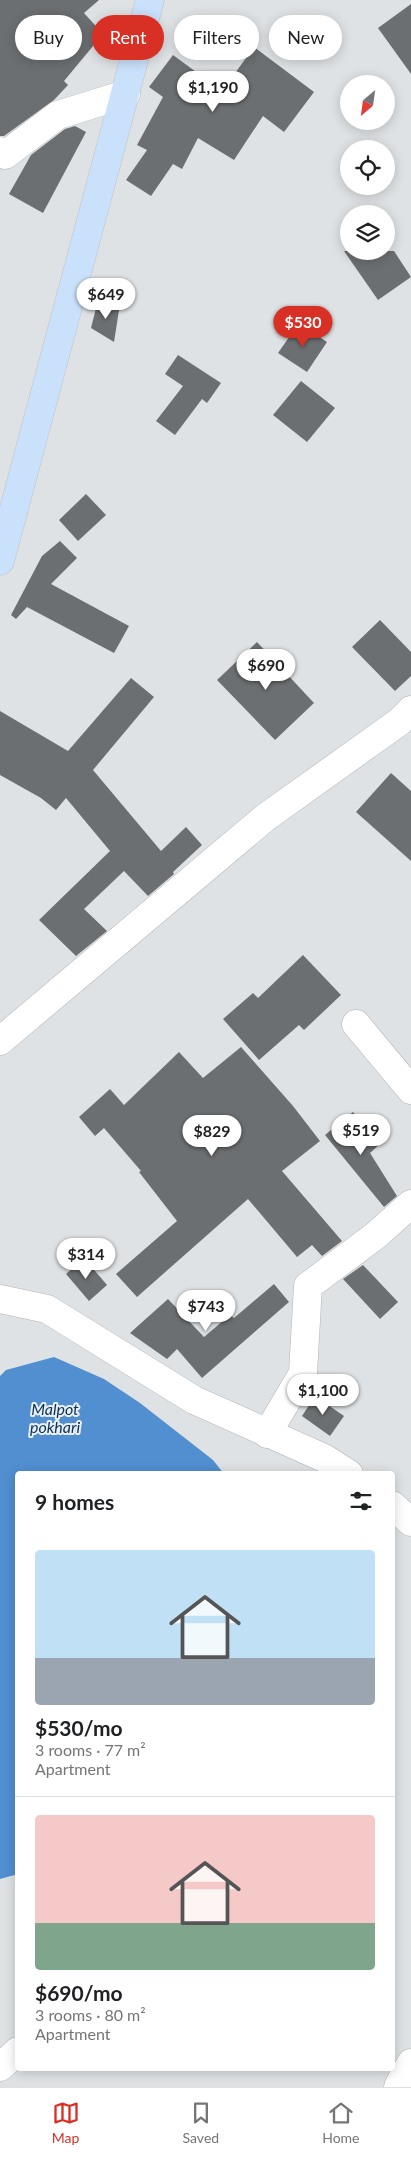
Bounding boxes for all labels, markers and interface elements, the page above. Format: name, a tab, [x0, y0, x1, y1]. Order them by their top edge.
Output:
chip: Buy	[15, 15, 82, 60]
chip: Rent	[92, 15, 164, 60]
chip: Filters	[174, 15, 259, 60]
chip: New	[269, 15, 342, 60]
pin: $1,190	[172, 70, 254, 113]
north arrow	[340, 75, 395, 130]
map controls	[340, 75, 395, 260]
text: $1,190	[188, 77, 238, 96]
button: locate	[340, 140, 395, 195]
button: layers	[340, 205, 395, 260]
pin: $649	[76, 278, 136, 320]
text: $649	[87, 284, 125, 303]
pin: $530	[273, 306, 333, 348]
text: $530	[284, 312, 322, 331]
pin: $690	[236, 648, 296, 691]
text: $690	[247, 655, 285, 674]
pin: $829	[182, 1114, 242, 1157]
pin: $519	[331, 1114, 391, 1156]
text: $519	[342, 1120, 380, 1139]
text: $829	[193, 1121, 231, 1140]
pin: $314	[56, 1238, 116, 1280]
text: $314	[67, 1244, 105, 1263]
pin: $743	[176, 1290, 236, 1332]
text: $743	[187, 1296, 225, 1315]
pin: $1,100	[282, 1374, 364, 1416]
text: $1,100	[298, 1380, 348, 1399]
water label: Malpot pokhari	[30, 1399, 80, 1436]
icon: filters	[347, 1487, 375, 1515]
text: 9 homes	[35, 1489, 114, 1514]
icon: home	[160, 1582, 250, 1672]
text: $530/mo	[35, 1715, 123, 1740]
text: 3 rooms · 77 m²	[35, 1740, 146, 1759]
text: Apartment	[35, 1759, 110, 1778]
icon: home	[160, 1848, 250, 1938]
text: $690/mo	[35, 1980, 123, 2005]
text: 3 rooms · 80 m²	[35, 2005, 146, 2024]
text: Apartment	[35, 2024, 110, 2043]
tab: Map	[52, 2099, 80, 2146]
tab: Saved	[183, 2099, 219, 2146]
tab: Home	[322, 2099, 359, 2146]

